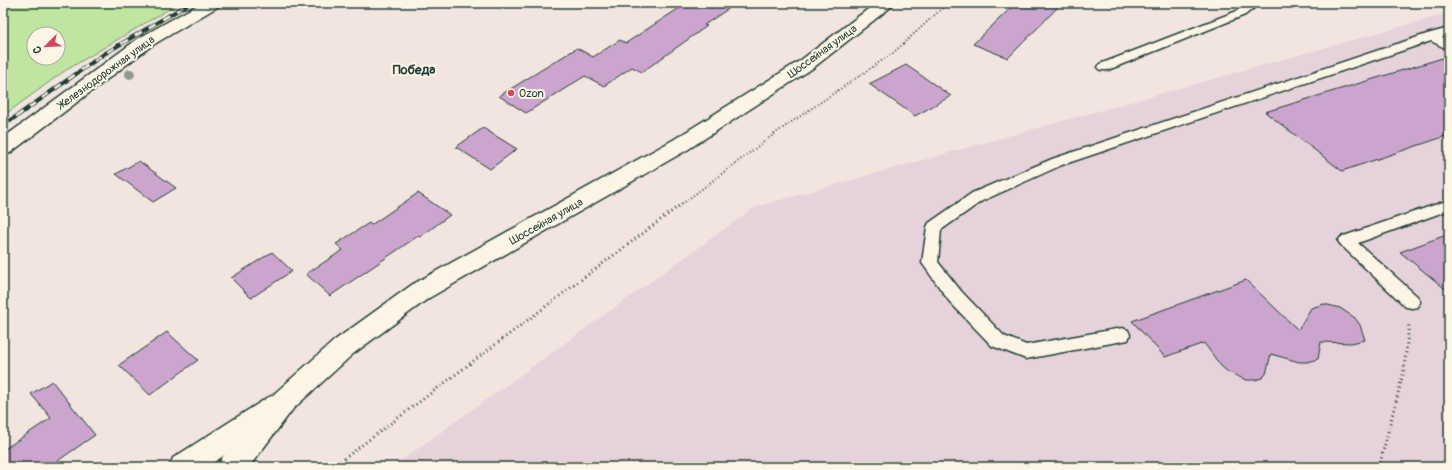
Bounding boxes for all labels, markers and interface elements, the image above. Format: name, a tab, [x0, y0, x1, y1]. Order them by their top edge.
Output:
street label: Шоссейная улица	[785, 22, 859, 81]
north arrow	[26, 26, 66, 66]
street label: Железнодорожная улица	[54, 33, 157, 113]
text: С	[30, 44, 45, 56]
district label: Победа	[393, 62, 435, 78]
place label: Ozon	[519, 87, 544, 100]
marker: Ozon	[506, 88, 516, 98]
street label: Шоссейная улица	[507, 195, 585, 248]

